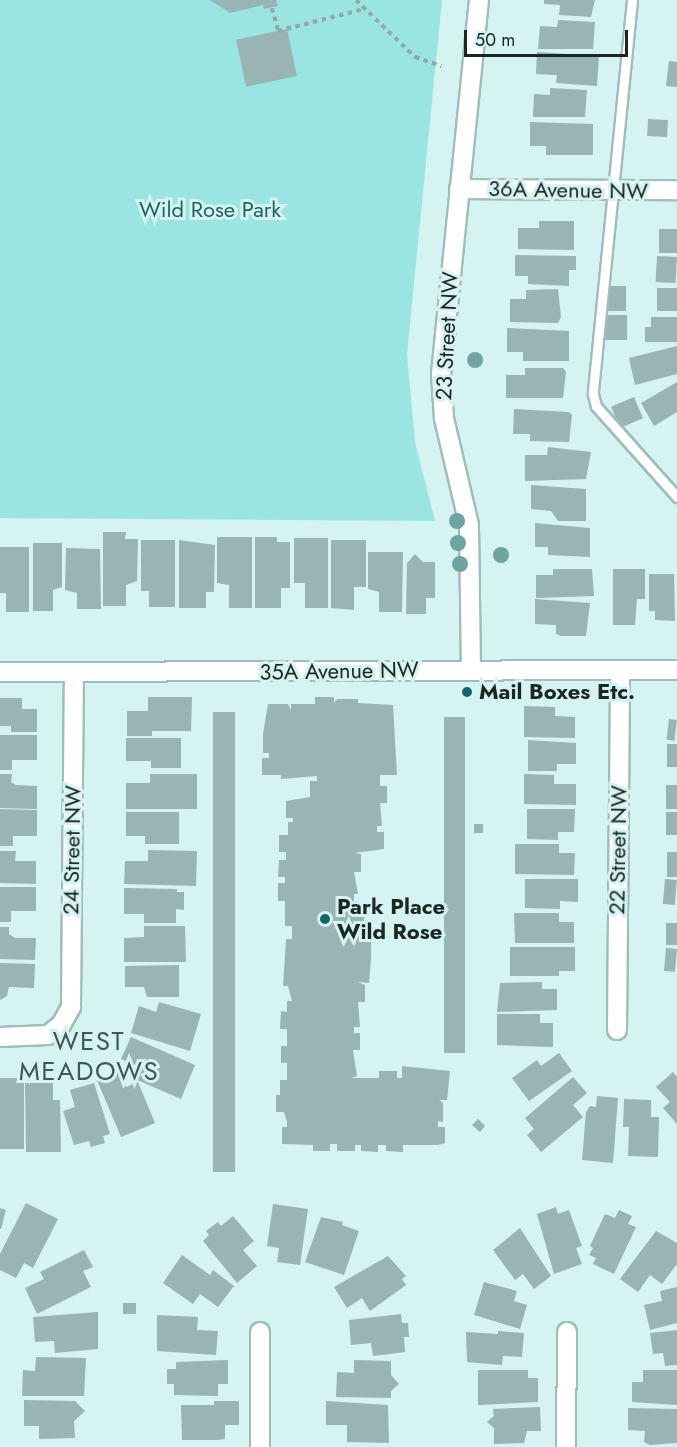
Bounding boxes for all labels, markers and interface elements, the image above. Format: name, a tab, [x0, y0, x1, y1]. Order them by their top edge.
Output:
scale bar	[467, 18, 630, 56]
text: 50 m	[475, 27, 515, 53]
street label: 36A Avenue NW	[488, 175, 648, 205]
park label: Wild Rose Park	[139, 197, 281, 223]
street label: 23 Street NW	[430, 271, 464, 401]
street label: 35A Avenue NW	[259, 656, 419, 686]
place label: Mail Boxes Etc.	[479, 679, 635, 705]
marker: Mail Boxes Etc.	[460, 685, 474, 699]
street label: 24 Street NW	[58, 785, 86, 915]
street label: 22 Street NW	[604, 785, 632, 915]
place label: Park Place Wild Rose	[337, 893, 445, 944]
marker: Park Place Wild Rose	[318, 912, 332, 926]
district label: WEST MEADOWS	[19, 1026, 159, 1088]

